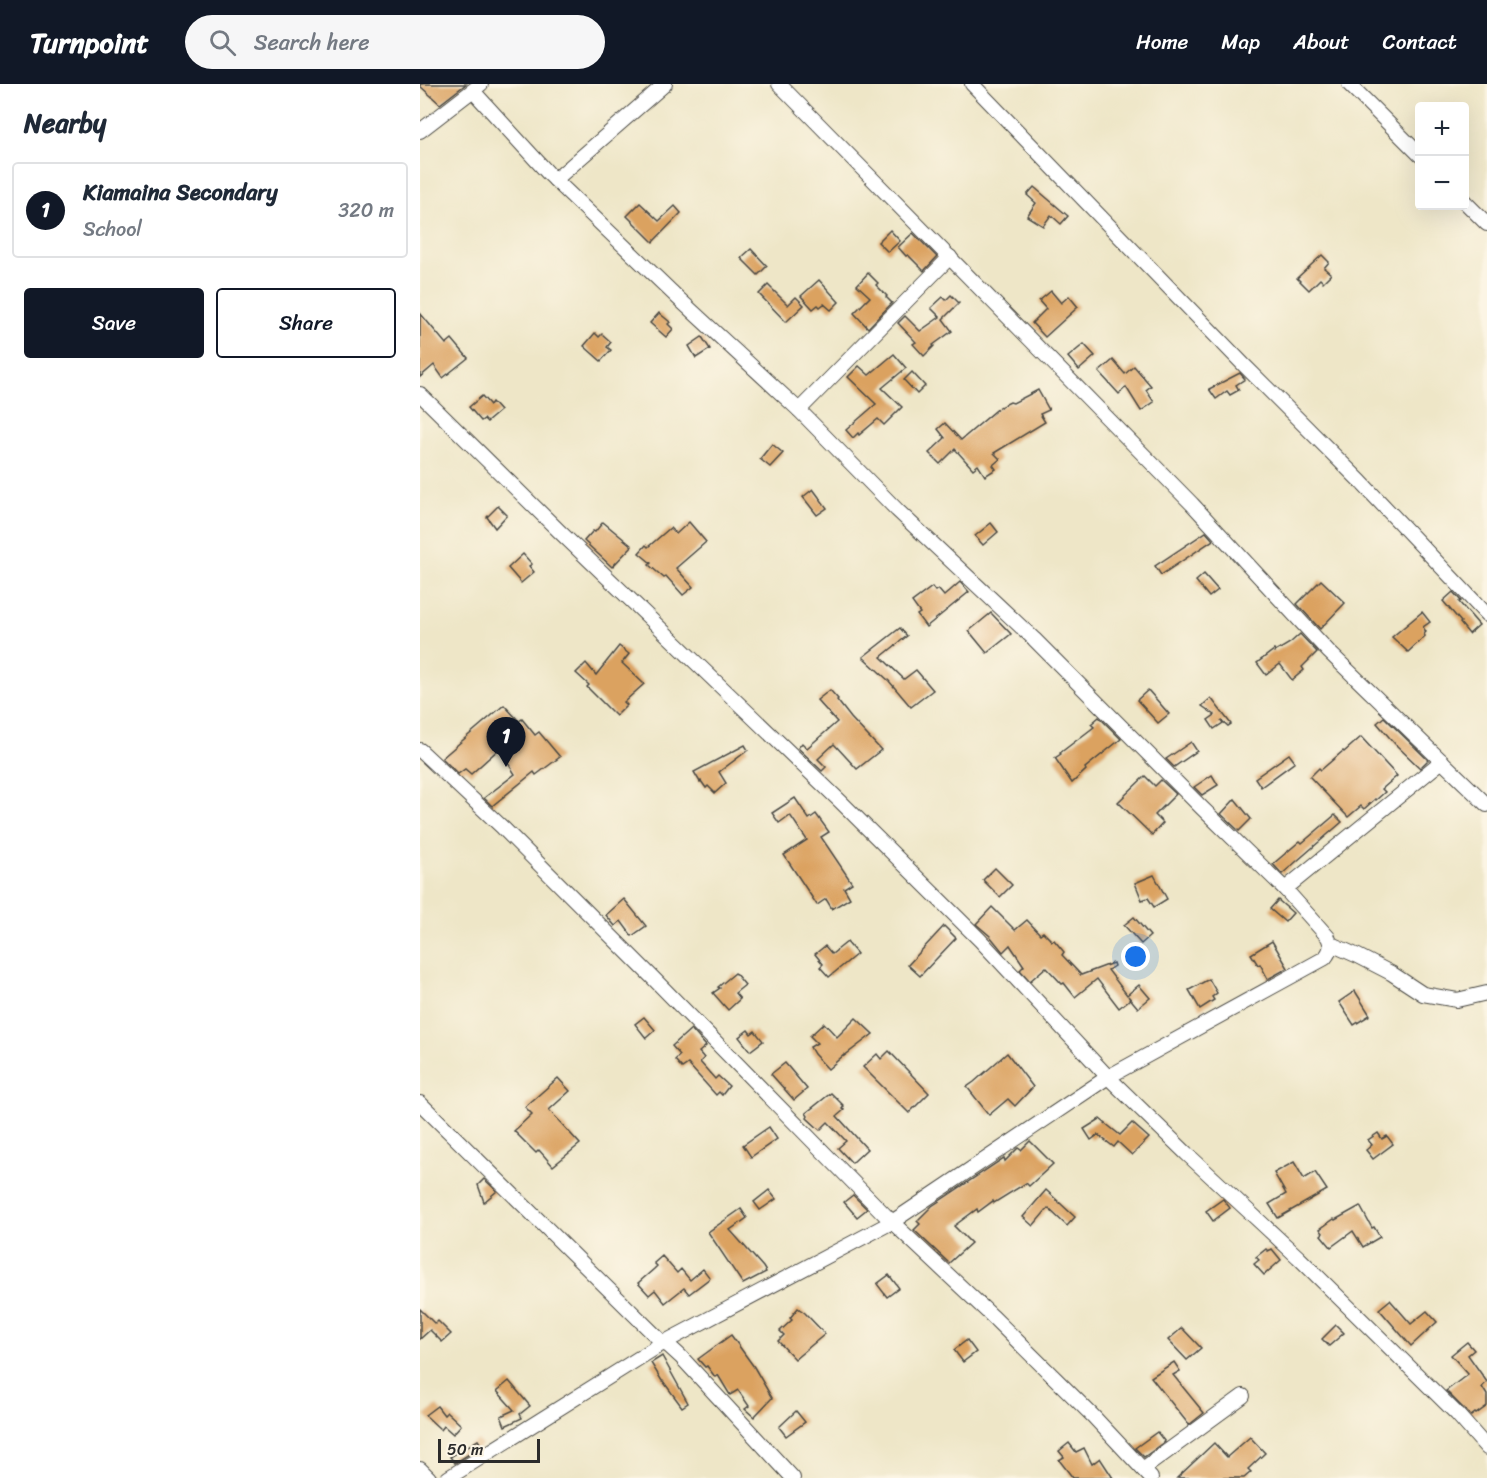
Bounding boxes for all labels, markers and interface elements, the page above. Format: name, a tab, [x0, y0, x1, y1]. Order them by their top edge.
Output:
search box	[185, 15, 605, 69]
text: Turnpoint	[30, 18, 149, 67]
text: Search here	[254, 23, 370, 62]
text: Home	[1136, 23, 1188, 61]
text: Map	[1221, 23, 1260, 61]
text: About	[1293, 23, 1350, 61]
text: Contact	[1383, 23, 1457, 61]
icon: search	[206, 26, 239, 59]
text: Nearby	[24, 100, 106, 146]
map controls	[1415, 102, 1469, 210]
button: +	[1415, 102, 1469, 156]
button: −	[1415, 156, 1469, 210]
text: Kiamaina Secondary	[83, 173, 278, 212]
text: 1	[41, 193, 50, 228]
text: 320 m	[338, 193, 394, 228]
text: School	[83, 212, 142, 247]
button: Save	[24, 288, 204, 358]
button: Share	[216, 288, 396, 358]
pin: 1	[486, 718, 526, 767]
your location	[1121, 942, 1150, 971]
text: 50 m	[447, 1435, 483, 1464]
scale bar	[438, 1436, 540, 1464]

